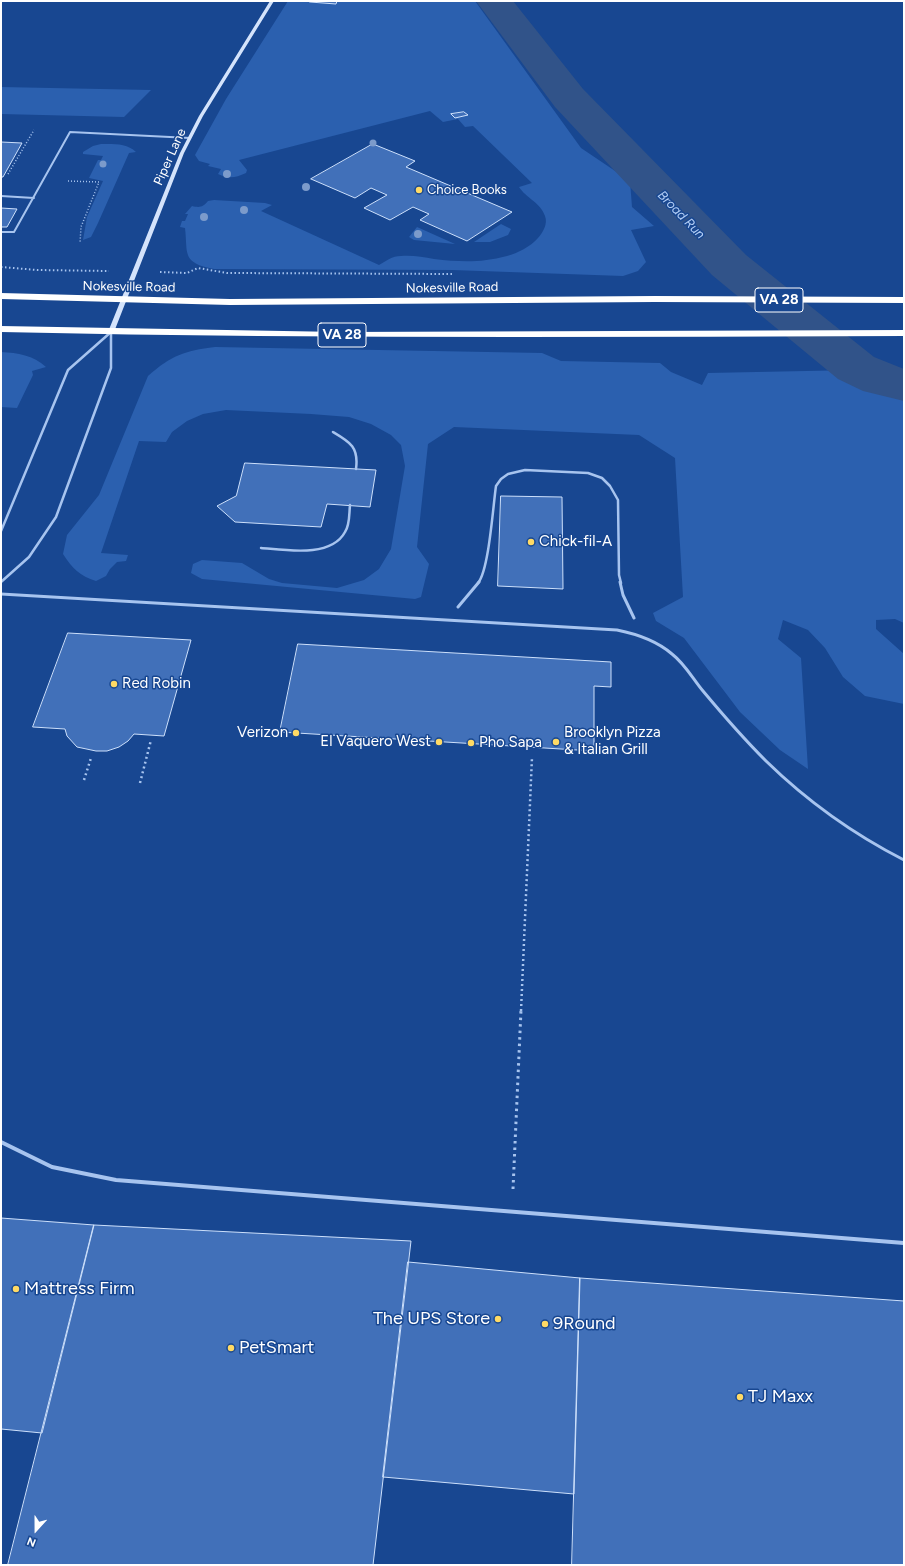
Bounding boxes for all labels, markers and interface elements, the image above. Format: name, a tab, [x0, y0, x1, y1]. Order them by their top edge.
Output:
street label: Piper Lane	[151, 126, 189, 188]
place label: Choice Books	[427, 182, 507, 198]
marker: Choice Books	[414, 185, 424, 195]
water label: Broad Run	[654, 188, 708, 242]
street label: Nokesville Road	[83, 278, 175, 296]
street label: Nokesville Road	[406, 279, 498, 297]
road number: VA 28	[755, 288, 803, 312]
road number: VA 28	[318, 323, 366, 347]
place label: Chick-fil-A	[539, 533, 612, 551]
marker: Chick-fil-A	[526, 537, 536, 547]
place label: Red Robin	[122, 675, 191, 693]
marker: Red Robin	[109, 679, 119, 689]
place label: Verizon	[237, 724, 288, 742]
place label: Brooklyn Pizza & Italian Grill	[564, 724, 661, 759]
marker: Verizon	[291, 728, 301, 738]
place label: El Vaquero West	[320, 733, 431, 751]
place label: Pho Sapa	[479, 734, 542, 752]
marker: El Vaquero West	[434, 737, 444, 747]
marker: Brooklyn Pizza & Italian Grill	[551, 737, 561, 747]
marker: Pho Sapa	[466, 738, 476, 748]
place label: Mattress Firm	[24, 1278, 134, 1300]
marker: Mattress Firm	[11, 1284, 21, 1294]
place label: The UPS Store	[373, 1308, 490, 1330]
place label: 9Round	[553, 1313, 616, 1335]
marker: The UPS Store	[493, 1314, 503, 1324]
marker: 9Round	[540, 1319, 550, 1329]
place label: PetSmart	[239, 1337, 314, 1359]
marker: PetSmart	[226, 1343, 236, 1353]
place label: TJ Maxx	[748, 1386, 813, 1408]
marker: TJ Maxx	[735, 1392, 745, 1402]
north arrow	[16, 1510, 56, 1550]
text: N	[25, 1534, 38, 1549]

